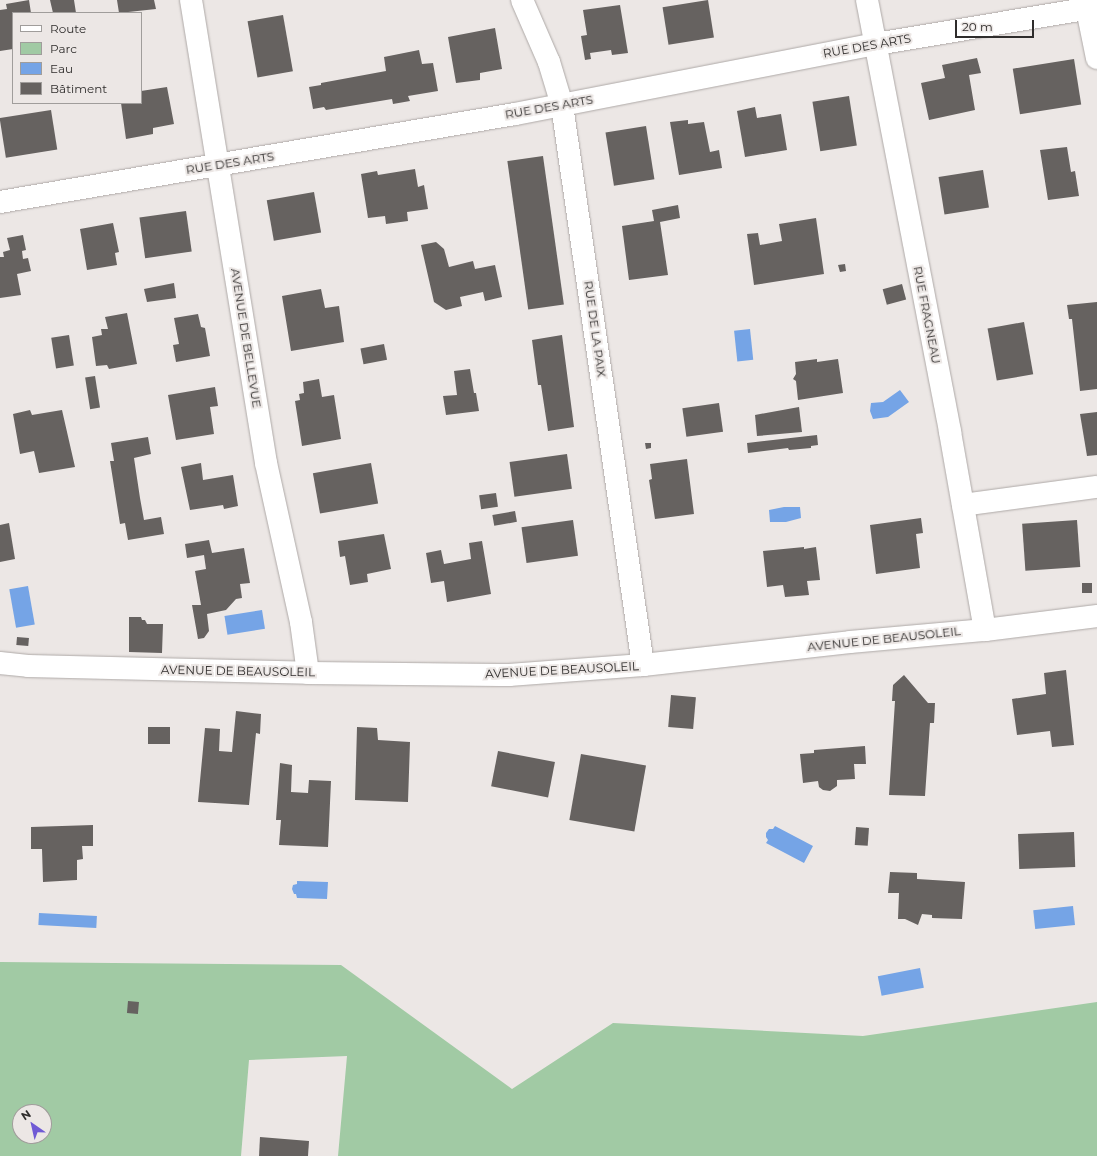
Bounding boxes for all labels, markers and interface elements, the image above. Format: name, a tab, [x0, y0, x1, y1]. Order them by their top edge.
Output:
legend	[12, 12, 142, 104]
scale bar	[957, 12, 1036, 38]
text: 20 m	[962, 19, 993, 34]
text: Route	[50, 21, 86, 36]
street label: RUE DES ARTS	[822, 31, 912, 61]
text: Parc	[50, 41, 77, 56]
text: Eau	[50, 61, 73, 76]
text: Bâtiment	[50, 81, 107, 96]
street label: RUE DES ARTS	[504, 92, 594, 122]
street label: RUE DES ARTS	[185, 149, 275, 177]
street label: RUE FRAGNEAU	[910, 265, 944, 365]
street label: AVENUE DE BELLEVUE	[228, 267, 264, 409]
street label: RUE DE LA PAIX	[581, 280, 609, 378]
street label: AVENUE DE BEAUSOLEIL	[807, 624, 961, 654]
street label: AVENUE DE BEAUSOLEIL	[485, 659, 639, 681]
street label: AVENUE DE BEAUSOLEIL	[161, 662, 315, 680]
north arrow	[12, 1104, 52, 1144]
text: N	[18, 1107, 33, 1123]

